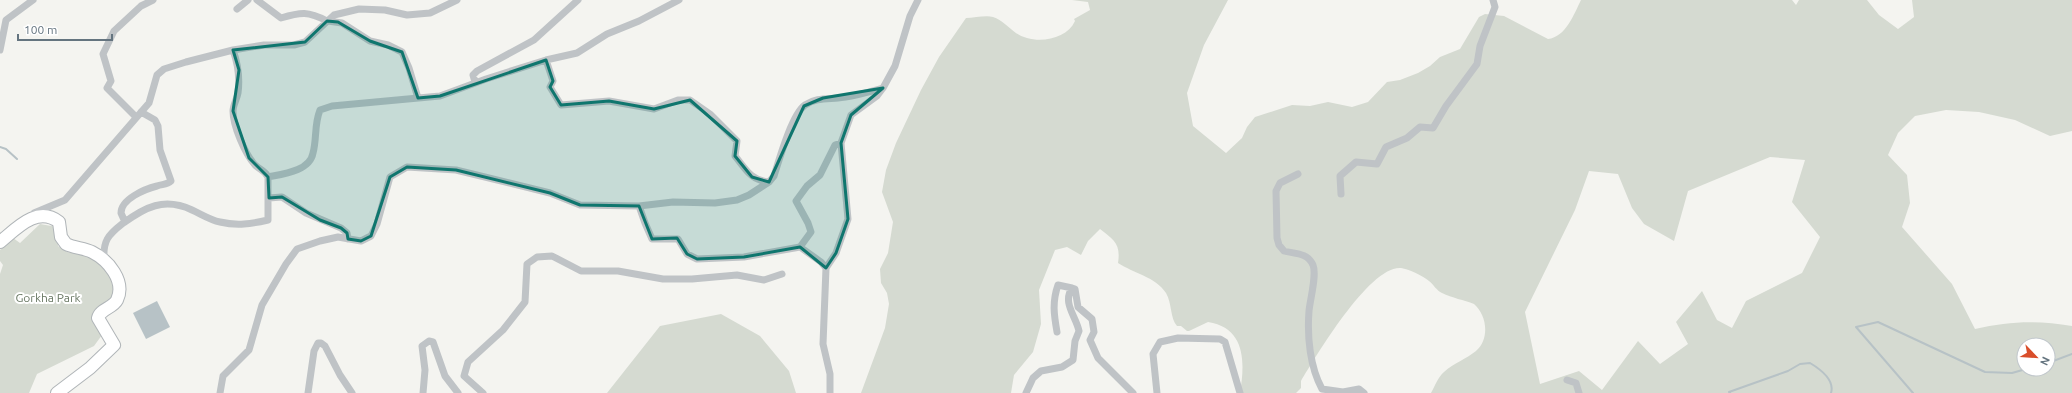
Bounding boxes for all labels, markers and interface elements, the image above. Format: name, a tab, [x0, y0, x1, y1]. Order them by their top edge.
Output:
scale bar	[18, 16, 112, 42]
text: 100 m	[24, 23, 57, 36]
park label: Gorkha Park	[15, 291, 81, 304]
north arrow	[2016, 337, 2056, 377]
text: N	[2038, 355, 2052, 367]

